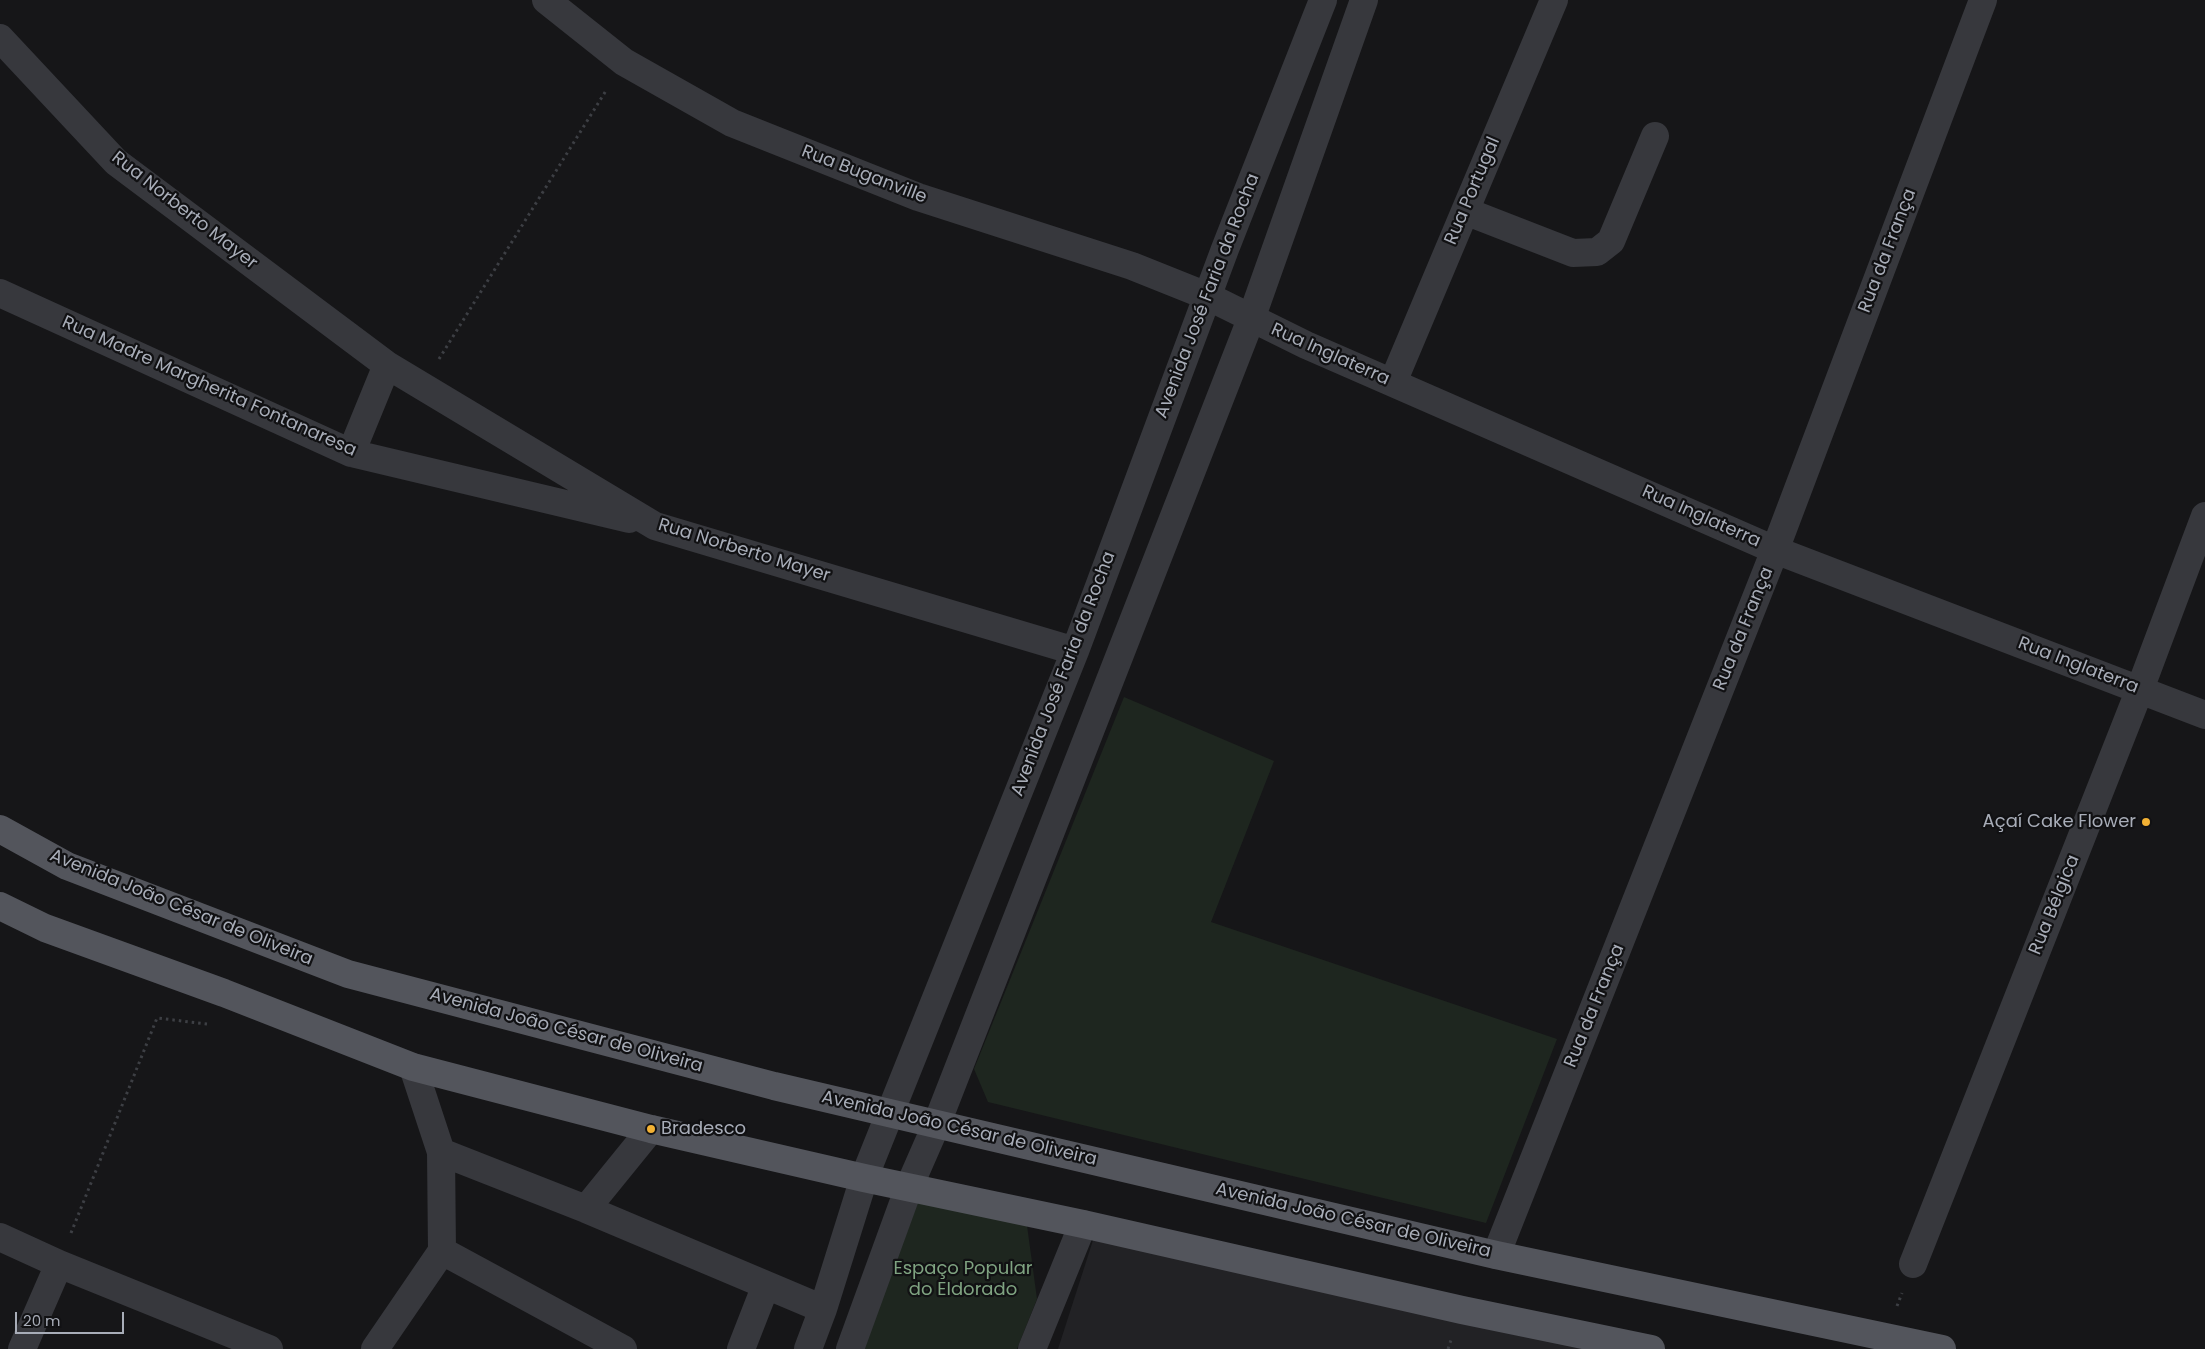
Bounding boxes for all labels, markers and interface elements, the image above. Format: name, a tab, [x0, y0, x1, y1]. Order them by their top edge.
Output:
street label: Rua Portugal	[1441, 134, 1505, 248]
street label: Rua Buganville	[798, 141, 930, 209]
street label: Rua Norberto Mayer	[107, 147, 261, 275]
street label: Avenida José Faria da Rocha	[1151, 171, 1265, 421]
street label: Rua da França	[1854, 186, 1922, 316]
street label: Rua Madre Margherita Fontanaresa	[59, 312, 359, 462]
street label: Rua Inglaterra	[1267, 319, 1393, 391]
street label: Rua Inglaterra	[1638, 481, 1764, 553]
street label: Rua Norberto Mayer	[655, 515, 833, 587]
street label: Avenida José Faria da Rocha	[1007, 549, 1121, 799]
street label: Rua da França	[1709, 564, 1779, 694]
street label: Rua Inglaterra	[2015, 633, 2141, 699]
place label: Açaí Cake Flower	[1983, 811, 2136, 833]
marker: Açaí Cake Flower	[2140, 816, 2152, 828]
street label: Avenida João César de Oliveira	[46, 845, 316, 971]
street label: Rua Bélgica	[2025, 852, 2085, 958]
street label: Rua da França	[1560, 941, 1630, 1071]
street label: Avenida João César de Oliveira	[427, 984, 705, 1078]
street label: Avenida João César de Oliveira	[819, 1087, 1099, 1171]
place label: Bradesco	[661, 1118, 746, 1140]
marker: Bradesco	[645, 1123, 657, 1135]
street label: Avenida João César de Oliveira	[1213, 1179, 1493, 1263]
park label: Espaço Popular do Eldorado	[893, 1258, 1033, 1300]
scale bar	[18, 1302, 126, 1334]
text: 20 m	[23, 1310, 61, 1331]

